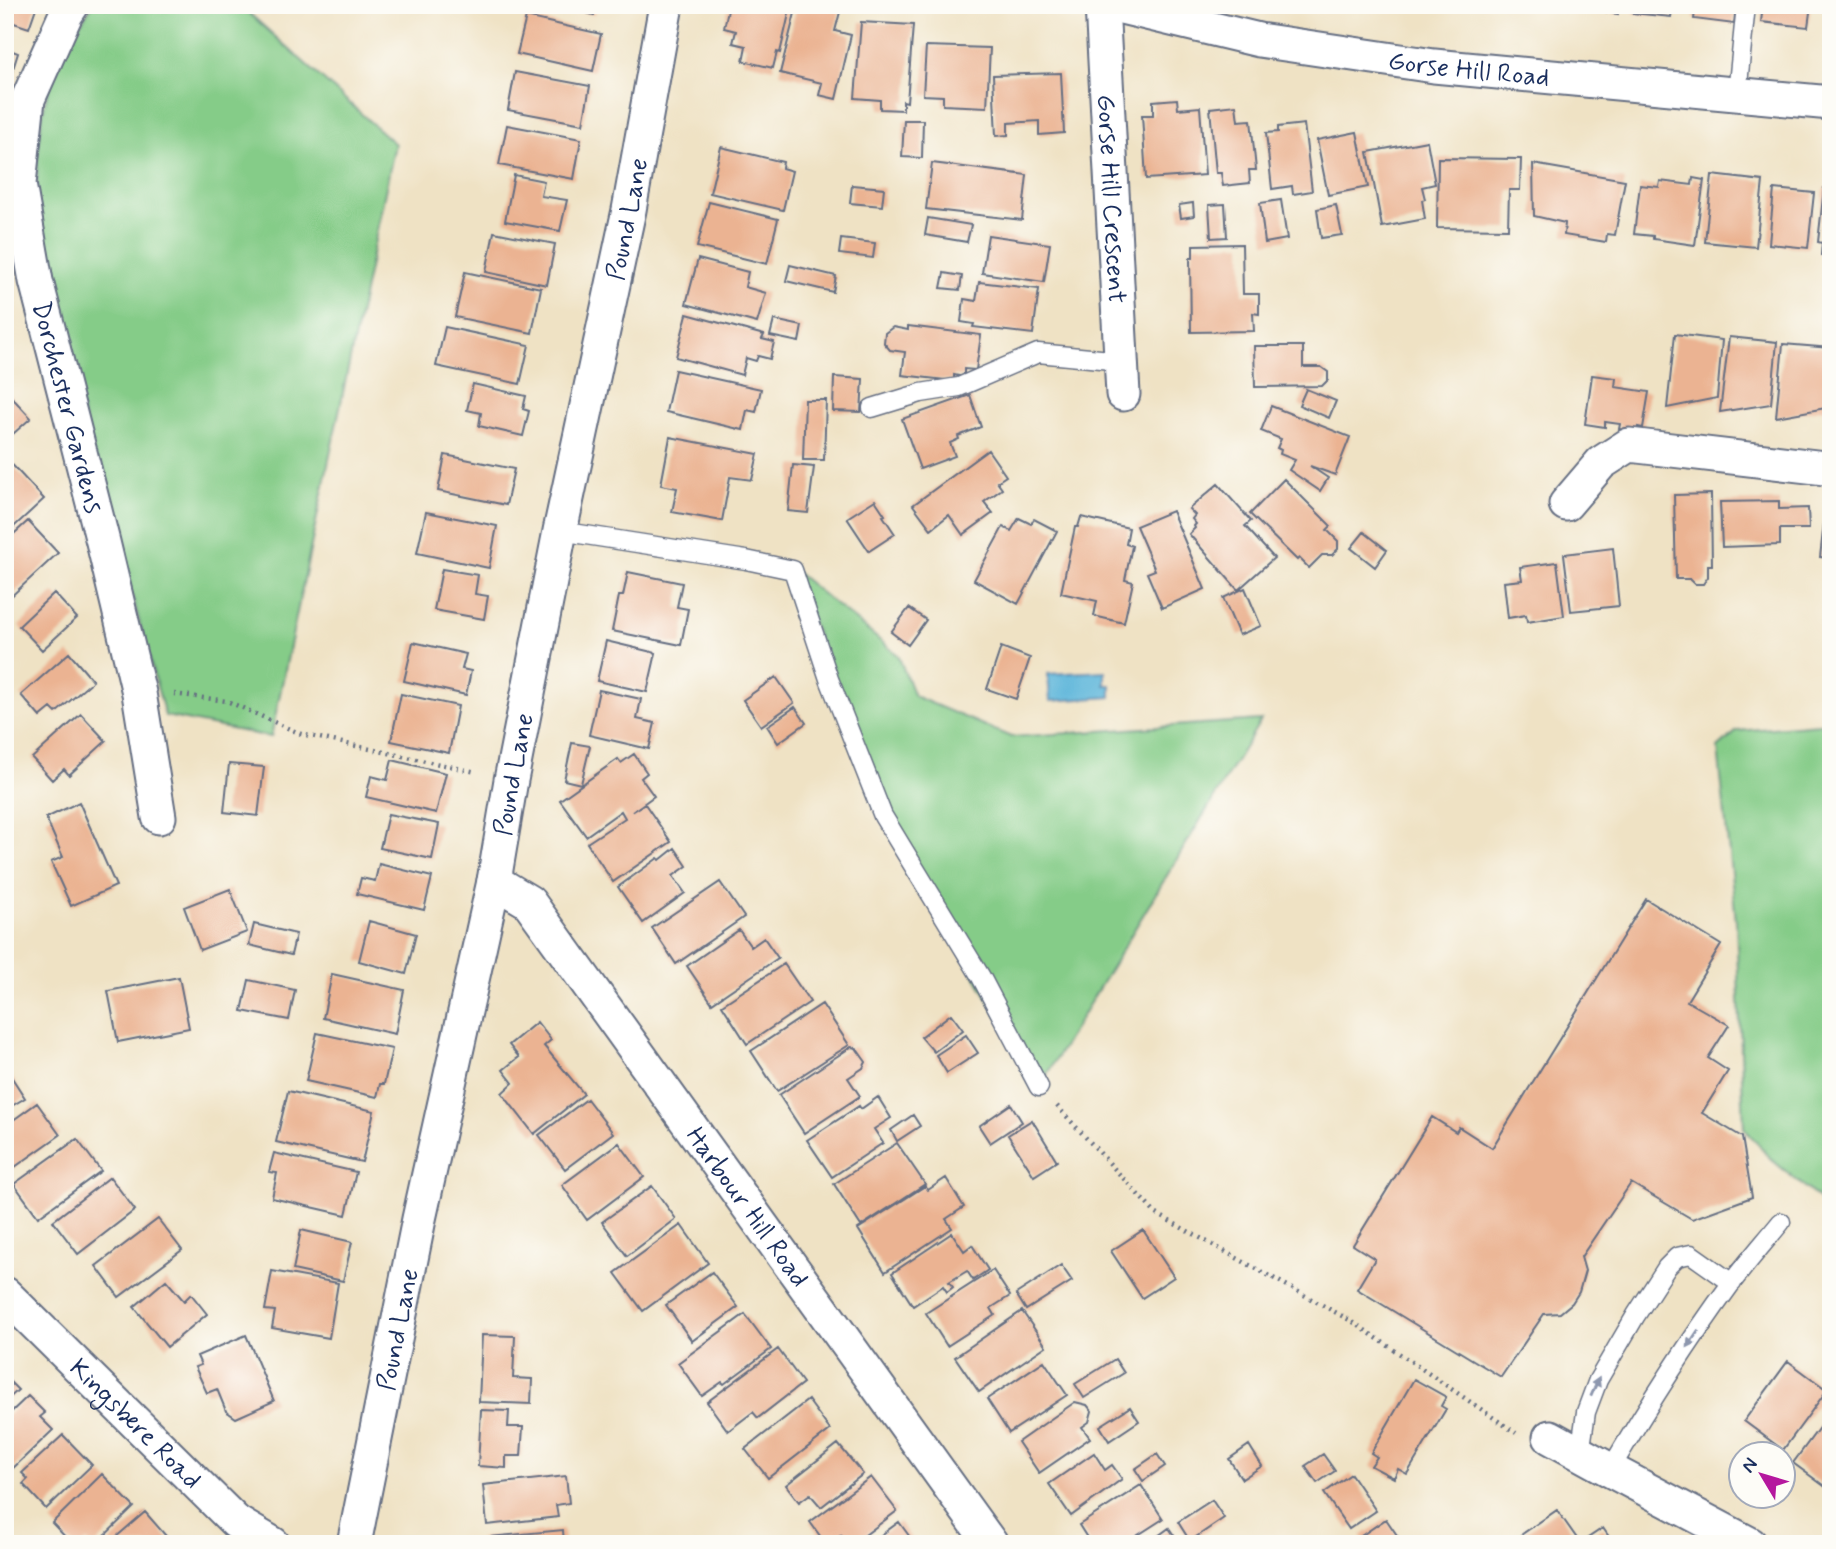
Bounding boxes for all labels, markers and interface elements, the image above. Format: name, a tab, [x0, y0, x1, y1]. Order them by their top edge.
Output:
street label: Gorse Hill Road	[1386, 44, 1551, 96]
street label: Gorse Hill Crescent	[1088, 93, 1133, 304]
street label: Pound Lane	[599, 155, 657, 284]
street label: Dorchester Gardens	[23, 298, 110, 517]
street label: Pound Lane	[487, 710, 543, 839]
street label: Harbour Hill Road	[677, 1121, 816, 1295]
street label: Pound Lane	[370, 1265, 428, 1394]
one-way arrow	[1686, 1330, 1700, 1348]
street label: Kingsbere Road	[61, 1352, 208, 1497]
one-way arrow	[1590, 1377, 1601, 1398]
north arrow	[1728, 1440, 1798, 1510]
text: N	[1736, 1453, 1764, 1478]

